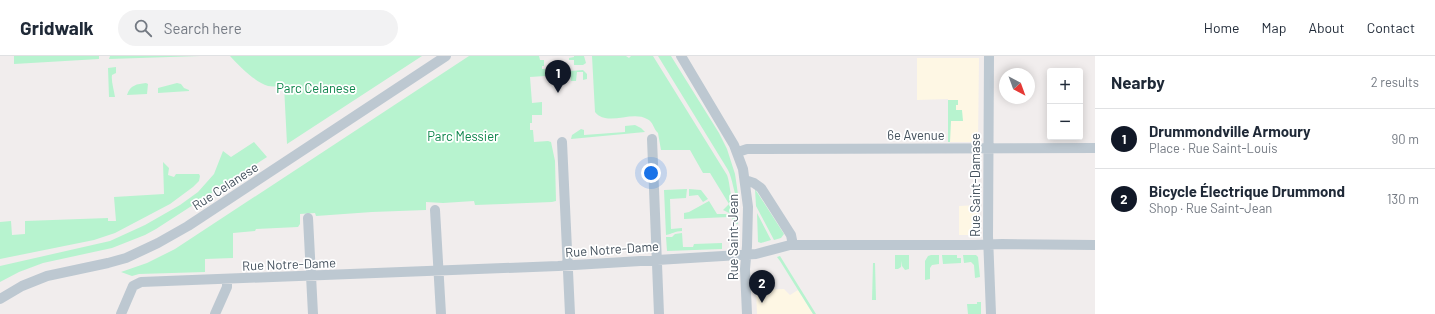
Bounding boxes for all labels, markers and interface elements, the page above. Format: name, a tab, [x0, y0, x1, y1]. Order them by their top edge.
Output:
search box	[118, 10, 398, 46]
text: Gridwalk	[20, 16, 94, 39]
icon: search	[132, 17, 154, 39]
text: Search here	[164, 19, 242, 37]
text: Home	[1204, 19, 1240, 36]
text: Map	[1262, 19, 1286, 36]
text: About	[1308, 19, 1345, 36]
text: Contact	[1367, 19, 1415, 36]
pin: 1	[545, 60, 571, 93]
north arrow	[999, 68, 1035, 104]
map controls	[1047, 68, 1083, 140]
button: +	[1047, 68, 1083, 104]
text: Nearby	[1111, 72, 1165, 92]
text: 2 results	[1371, 74, 1419, 90]
park label: Parc Celanese	[276, 80, 356, 96]
button: −	[1047, 104, 1083, 140]
text: Drummondville Armoury	[1149, 122, 1311, 140]
street label: 6e Avenue	[887, 127, 945, 143]
park label: Parc Messier	[427, 128, 499, 144]
text: 1	[1122, 131, 1126, 147]
text: 90 m	[1392, 131, 1419, 147]
street label: Rue Saint-Damase	[967, 133, 983, 237]
text: Place · Rue Saint-Louis	[1149, 140, 1278, 156]
street label: Rue Celanese	[189, 159, 261, 213]
your location	[641, 163, 661, 183]
text: Bicycle Électrique Drummond	[1149, 182, 1345, 200]
text: 2	[1120, 191, 1128, 207]
text: 130 m	[1387, 191, 1419, 207]
street label: Rue Saint-Jean	[725, 194, 741, 280]
text: Shop · Rue Saint-Jean	[1149, 200, 1272, 216]
street label: Rue Notre-Dame	[565, 238, 659, 260]
street label: Rue Notre-Dame	[242, 254, 336, 274]
pin: 2	[749, 270, 775, 303]

